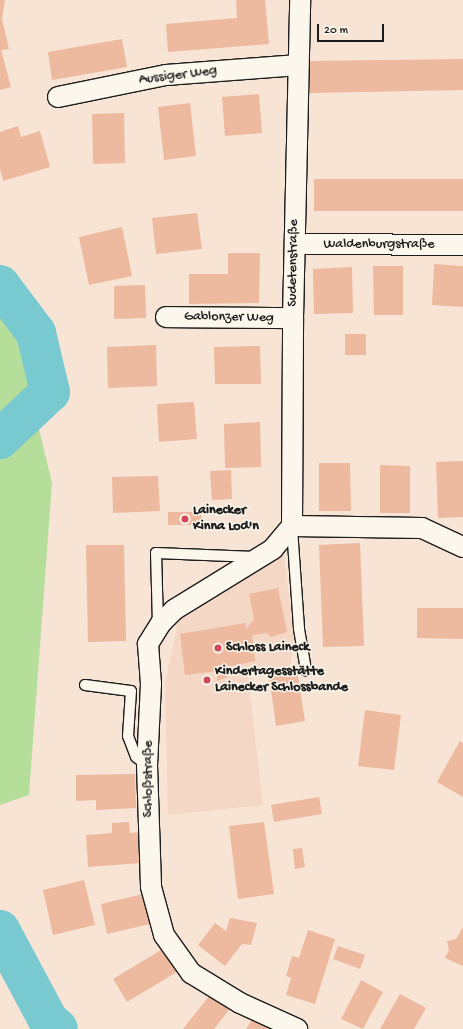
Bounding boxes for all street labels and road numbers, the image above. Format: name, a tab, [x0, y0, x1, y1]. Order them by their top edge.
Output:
street label: Aussiger Weg	[138, 63, 218, 89]
street label: Sudetenstraße	[285, 219, 303, 307]
street label: Waldenburgstraße	[323, 237, 435, 253]
street label: Gablonzer Weg	[184, 309, 274, 327]
street label: Schloßstraße	[141, 741, 157, 817]

